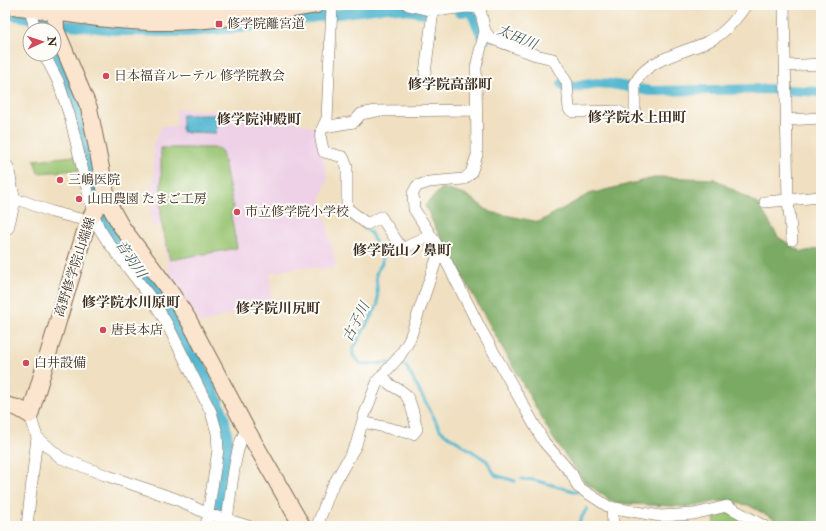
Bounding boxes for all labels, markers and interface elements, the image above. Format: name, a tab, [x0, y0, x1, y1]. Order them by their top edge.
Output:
place label: 修学院離宮道	[227, 16, 305, 32]
marker: 修学院離宮道	[214, 19, 224, 29]
water label: 太田川	[494, 21, 541, 54]
north arrow	[22, 22, 62, 62]
text: N	[45, 35, 58, 48]
place label: 日本福音ルーテル 修学院教会	[114, 68, 285, 84]
marker: 日本福音ルーテル 修学院教会	[101, 71, 111, 81]
district label: 修学院高部町	[408, 76, 493, 93]
district label: 修学院水上田町	[588, 109, 687, 126]
district label: 修学院沖殿町	[217, 111, 302, 128]
place label: 三嶋医院	[68, 172, 120, 188]
marker: 三嶋医院	[55, 175, 65, 185]
place label: 山田農園 たまご工房	[87, 191, 207, 207]
marker: 山田農園 たまご工房	[74, 194, 84, 204]
place label: 市立修学院小学校	[245, 204, 349, 220]
marker: 市立修学院小学校	[232, 207, 242, 217]
street label: 高野修学院山端線	[51, 215, 99, 319]
water label: 音羽川	[112, 237, 151, 283]
district label: 修学院山ノ鼻町	[353, 242, 452, 259]
district label: 修学院水川原町	[82, 294, 181, 311]
water label: 古子川	[339, 298, 374, 345]
district label: 修学院川尻町	[236, 300, 321, 317]
place label: 唐長本店	[111, 322, 163, 338]
marker: 唐長本店	[98, 325, 108, 335]
place label: 白井設備	[34, 355, 86, 371]
marker: 白井設備	[21, 358, 31, 368]

